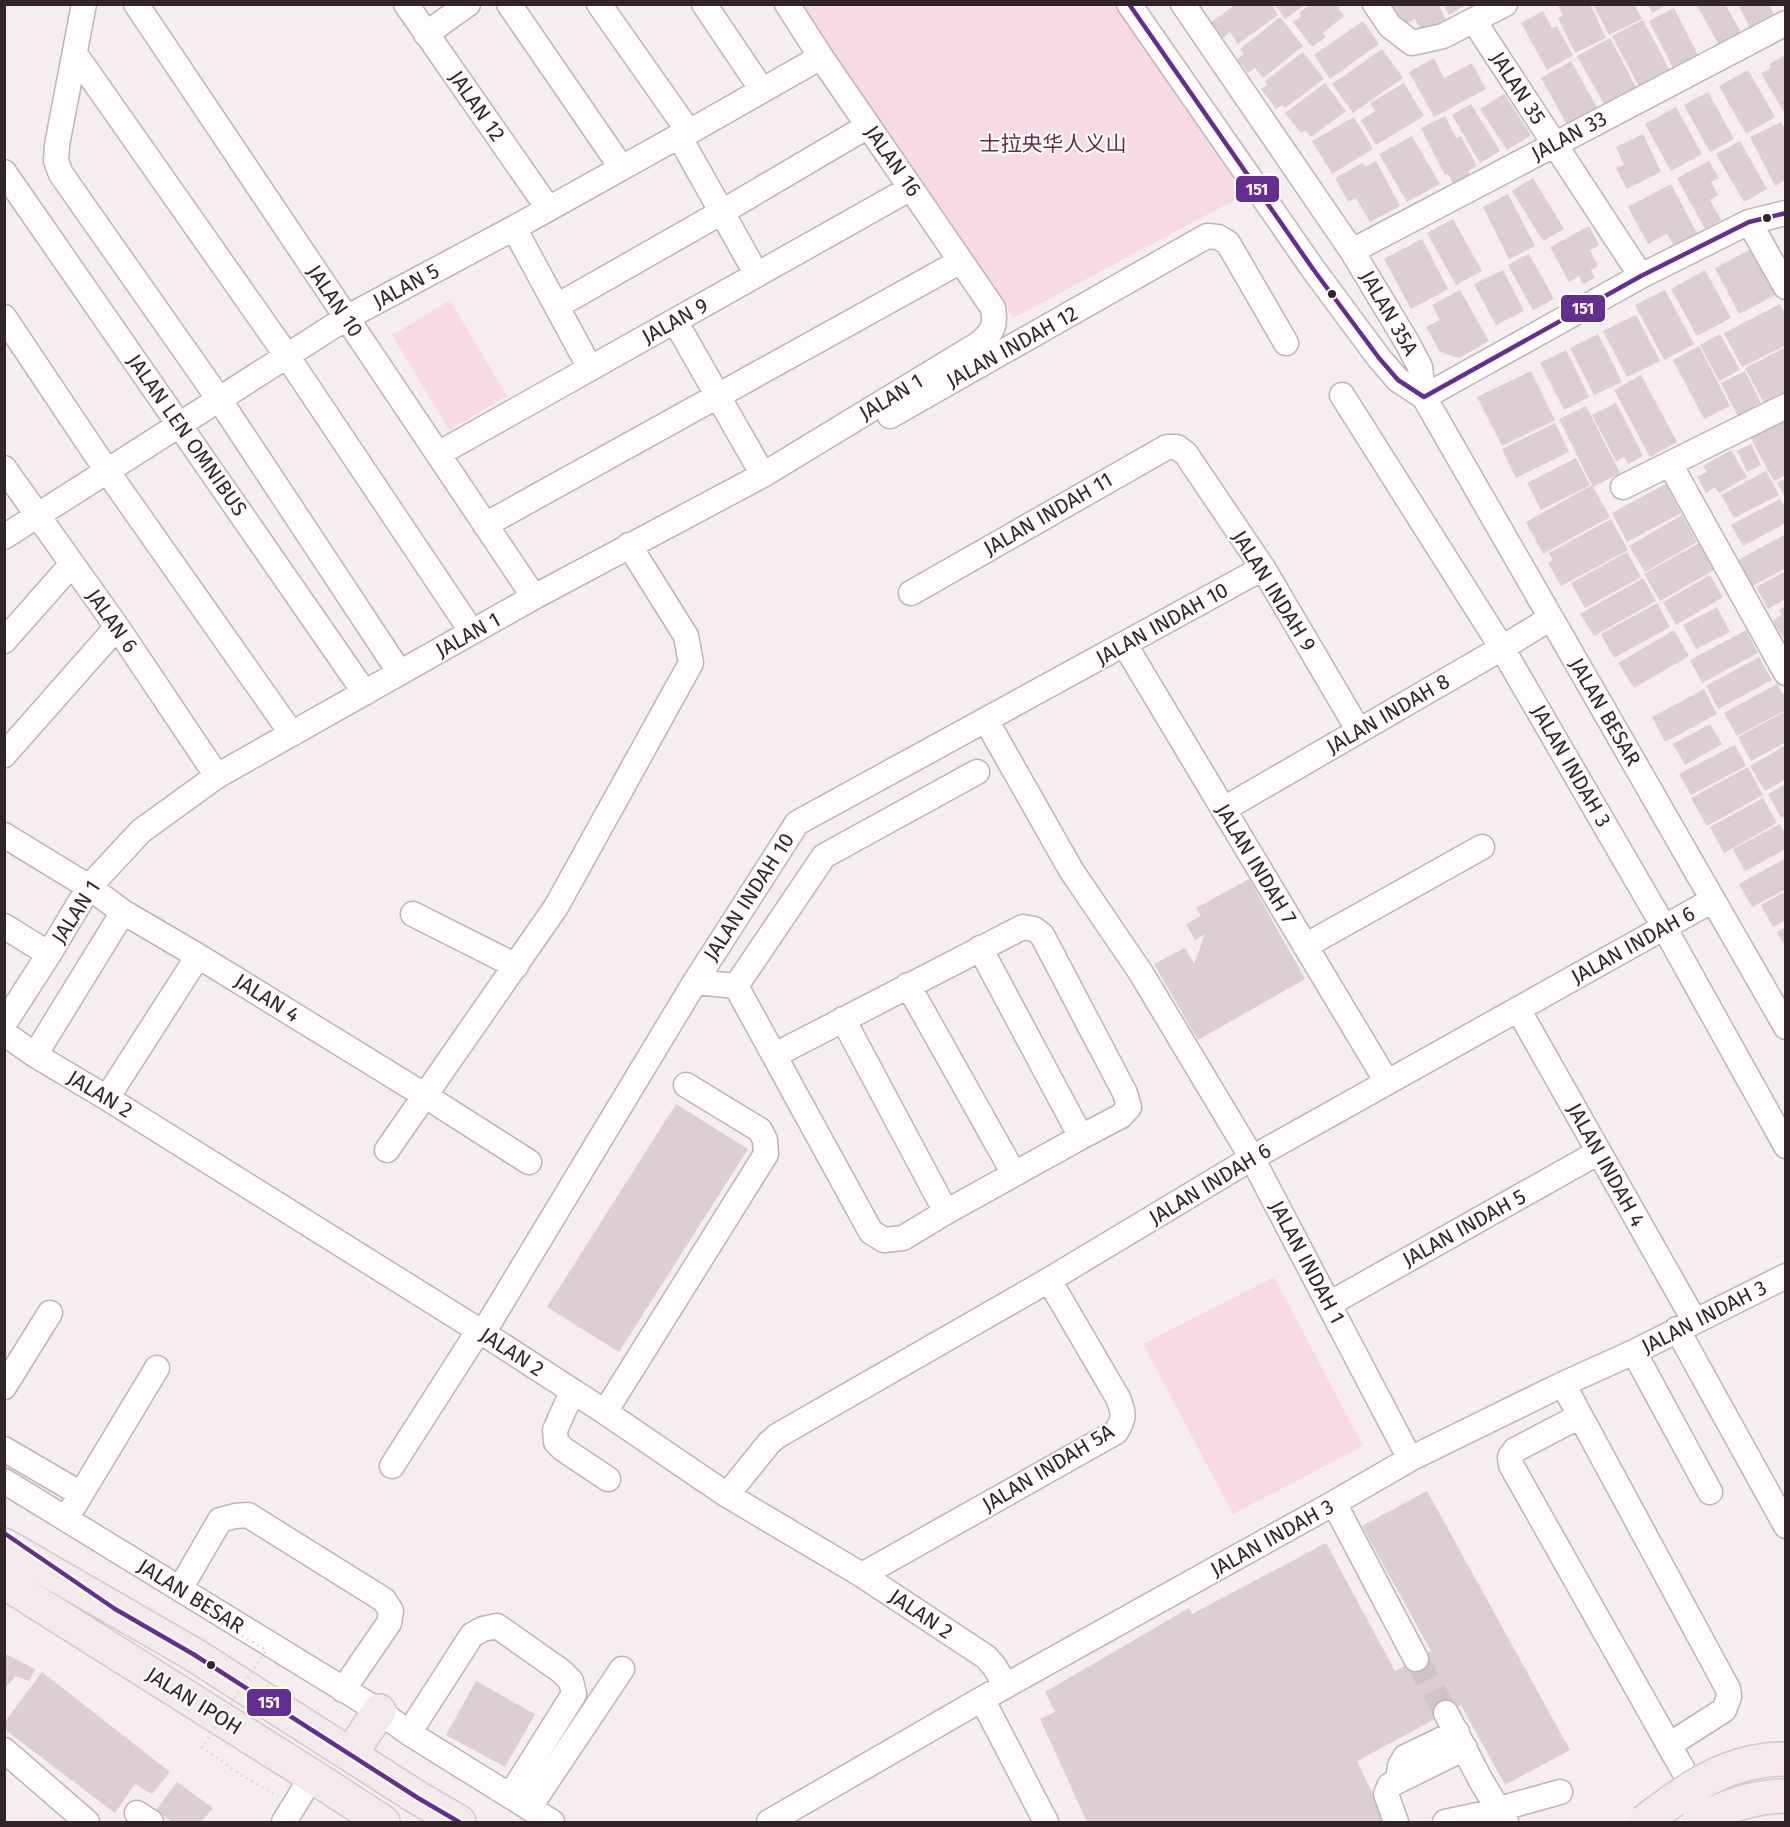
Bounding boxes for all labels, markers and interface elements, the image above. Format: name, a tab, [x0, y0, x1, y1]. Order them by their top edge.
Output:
street label: JALAN 35	[1485, 47, 1551, 129]
street label: JALAN 12	[443, 66, 511, 146]
street label: JALAN 33	[1527, 105, 1611, 167]
street label: JALAN 16	[859, 120, 927, 202]
park label: 士拉央华人义山	[980, 131, 1127, 157]
line badge: 151	[1235, 175, 1280, 203]
text: 151	[1246, 180, 1268, 199]
unlabelled marker	[1761, 212, 1773, 224]
street label: JALAN 5	[368, 258, 444, 314]
street label: JALAN 10	[301, 260, 369, 342]
street label: JALAN 35A	[1354, 266, 1424, 360]
unlabelled marker	[1326, 288, 1338, 300]
street label: JALAN 9	[637, 292, 713, 350]
line badge: 151	[1560, 294, 1606, 323]
text: 151	[1572, 299, 1594, 318]
street label: JALAN INDAH 12	[942, 300, 1082, 394]
street label: JALAN LEN OMNIBUS	[121, 349, 253, 521]
street label: JALAN 1	[854, 368, 928, 426]
street label: JALAN INDAH 11	[979, 467, 1117, 561]
street label: JALAN INDAH 9	[1227, 526, 1321, 656]
street label: JALAN INDAH 10	[1091, 577, 1233, 671]
street label: JALAN 6	[81, 584, 143, 658]
street label: JALAN 1	[431, 607, 505, 663]
street label: JALAN BESAR	[1564, 653, 1647, 771]
street label: JALAN INDAH 8	[1322, 668, 1454, 760]
street label: JALAN INDAH 3	[1525, 700, 1617, 832]
street label: JALAN INDAH 7	[1210, 799, 1302, 929]
street label: JALAN INDAH 10	[698, 828, 800, 966]
street label: JALAN 1	[46, 876, 106, 948]
street label: JALAN INDAH 6	[1566, 900, 1700, 990]
street label: JALAN 4	[230, 968, 304, 1028]
street label: JALAN 2	[63, 1065, 137, 1123]
street label: JALAN INDAH 4	[1561, 1098, 1651, 1232]
street label: JALAN INDAH 6	[1144, 1137, 1276, 1231]
street label: JALAN INDAH 5	[1398, 1183, 1530, 1273]
street label: JALAN INDAH 1	[1264, 1196, 1350, 1328]
street label: JALAN INDAH 3	[1637, 1274, 1771, 1360]
street label: JALAN 2	[475, 1322, 549, 1382]
street label: JALAN INDAH 5A	[977, 1418, 1119, 1518]
street label: JALAN INDAH 3	[1206, 1493, 1338, 1583]
street label: JALAN BESAR	[133, 1553, 249, 1639]
street label: JALAN 2	[884, 1583, 958, 1645]
unlabelled marker	[205, 1659, 217, 1671]
street label: JALAN IPOH	[141, 1661, 247, 1741]
line badge: 151	[246, 1688, 292, 1717]
text: 151	[258, 1693, 280, 1712]

